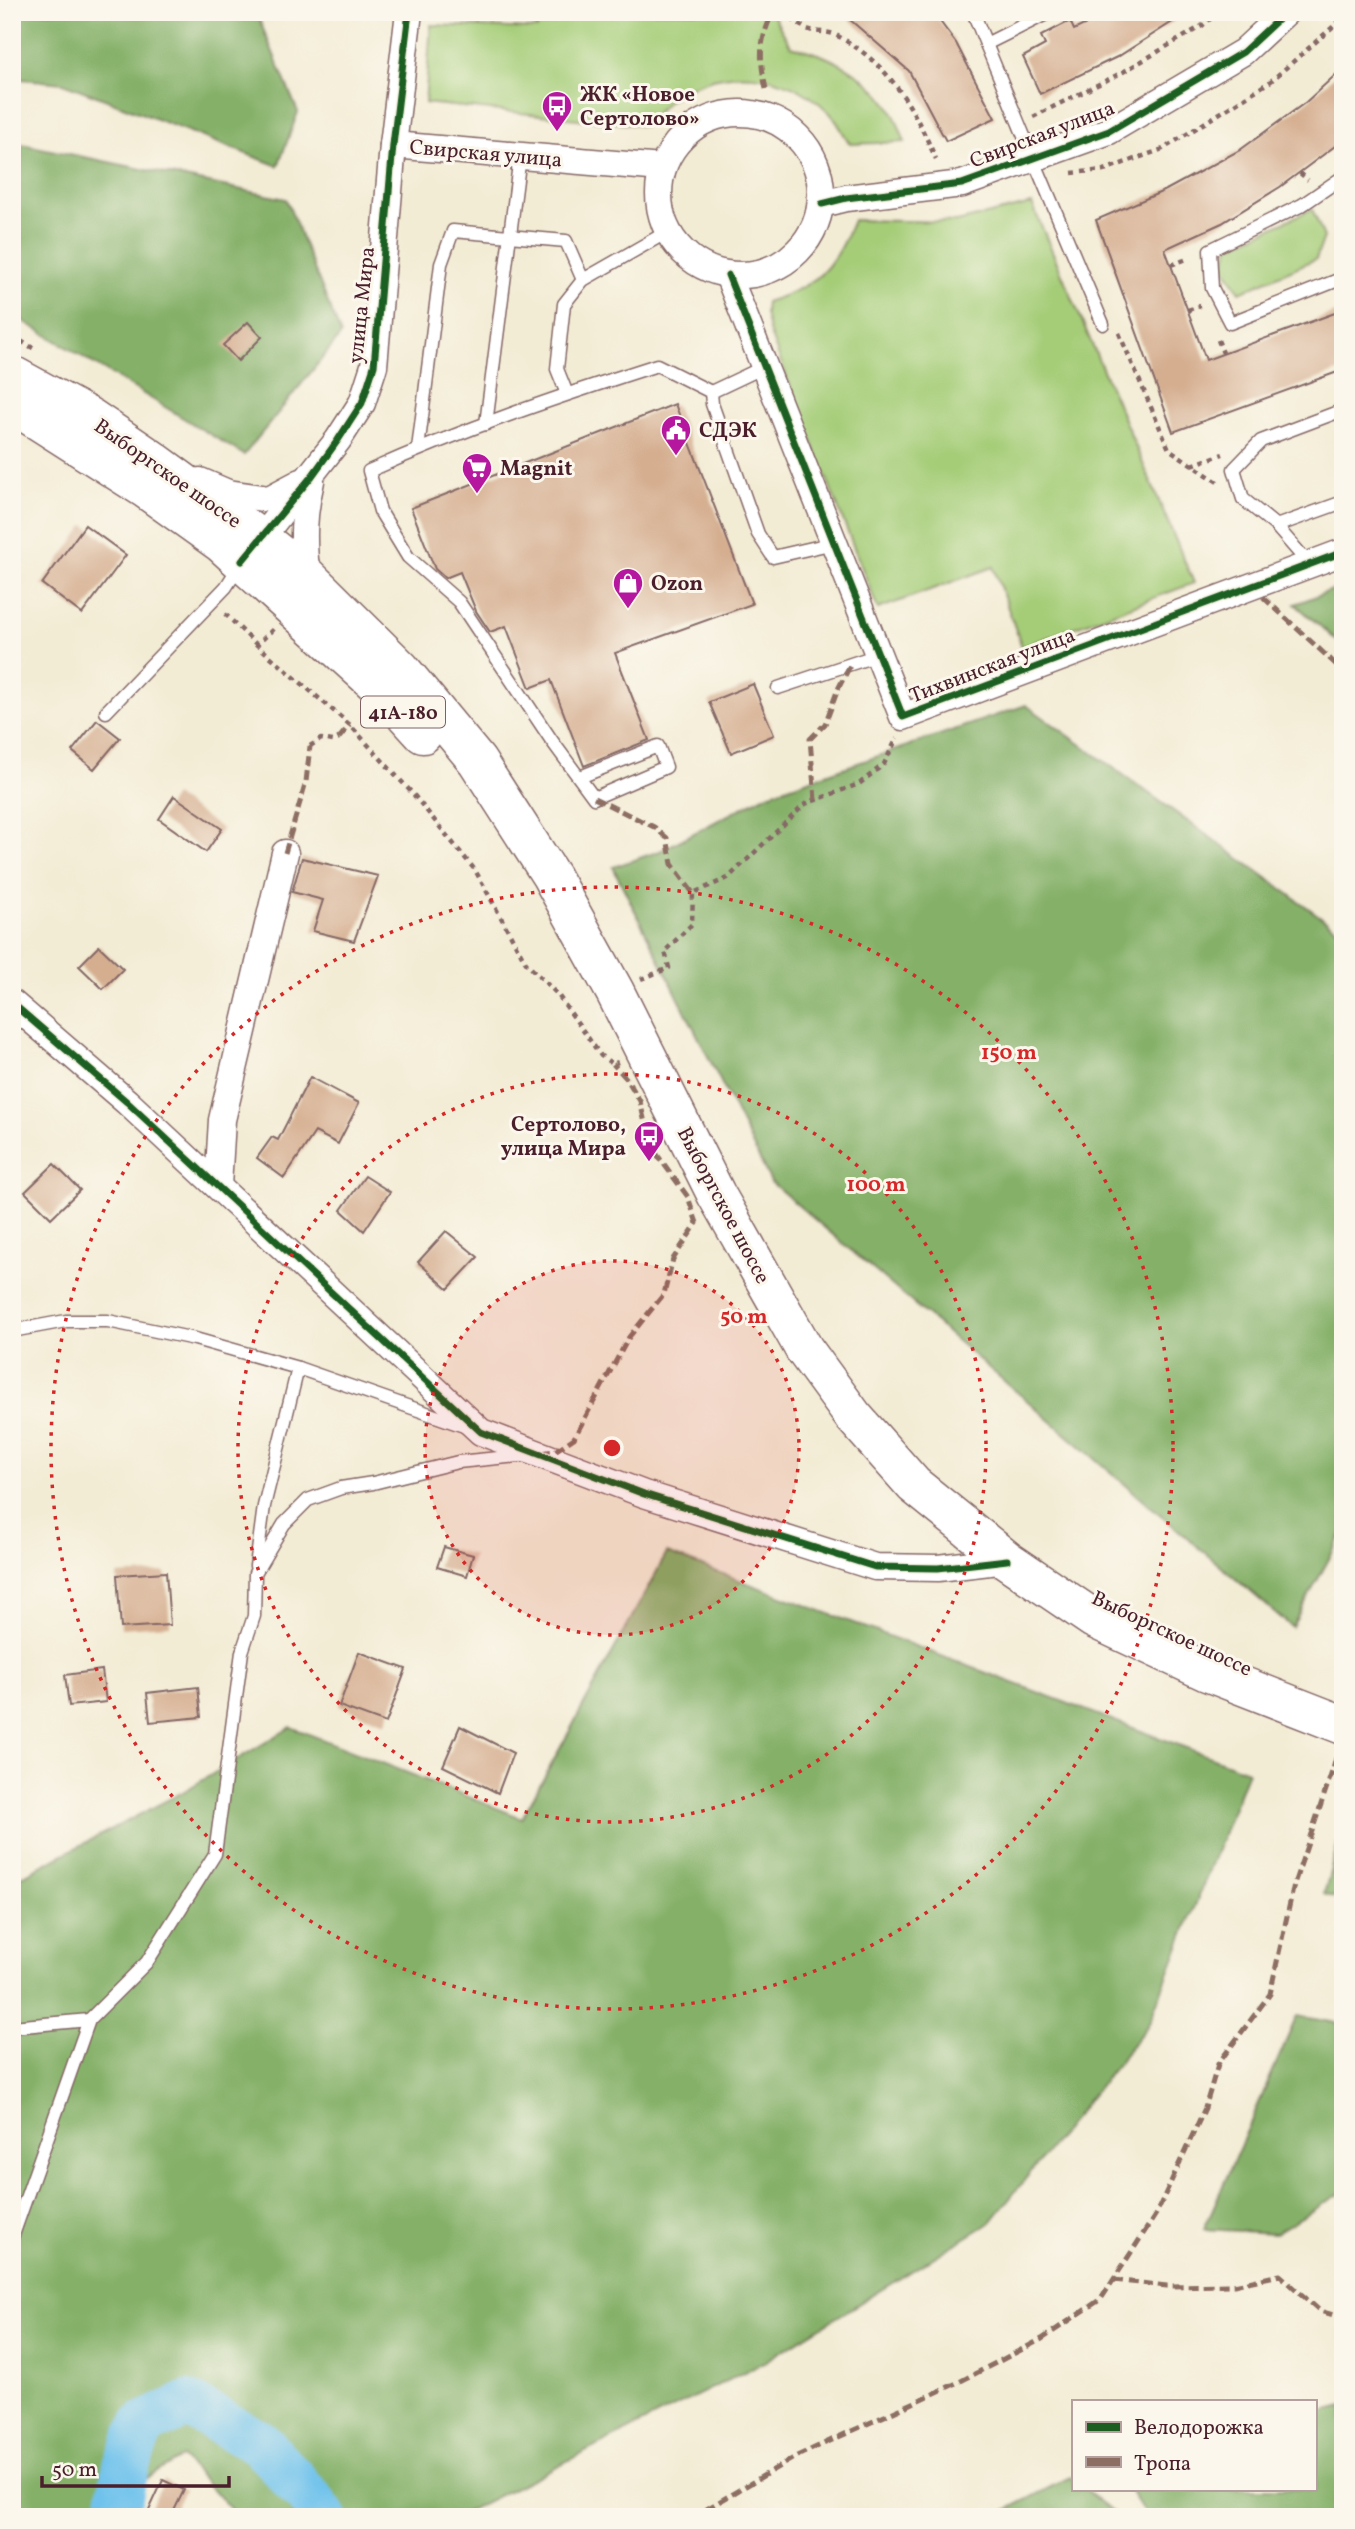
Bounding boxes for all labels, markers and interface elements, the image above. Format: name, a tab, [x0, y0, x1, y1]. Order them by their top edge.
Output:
place label: ЖК «Новое Сертолово»	[580, 81, 700, 134]
bus stop icon: ЖК «Новое Сертолово»	[540, 89, 574, 133]
street label: Свирская улица	[966, 94, 1119, 176]
street label: Свирская улица	[408, 133, 563, 176]
street label: улица Мира	[342, 245, 383, 365]
street label: Выборгское шоссе	[87, 412, 247, 536]
public building icon: СДЭК	[659, 413, 693, 457]
place label: СДЭК	[699, 417, 757, 446]
supermarket icon: Magnit	[460, 451, 494, 495]
place label: Magnit	[500, 455, 573, 484]
shop icon: Ozon	[611, 566, 645, 610]
place label: Ozon	[651, 570, 703, 599]
street label: Тихвинская улица	[905, 621, 1080, 711]
road number: 41А-180	[361, 696, 445, 727]
text: 150 m	[981, 1039, 1037, 1068]
place label: Сертолово, улица Мира	[501, 1111, 626, 1164]
bus stop icon: Сертолово, улица Мира	[632, 1119, 666, 1163]
street label: Выборгское шоссе	[669, 1122, 776, 1289]
text: 100 m	[846, 1171, 906, 1200]
text: 50 m	[720, 1303, 768, 1332]
centre of rings	[600, 1436, 624, 1460]
street label: Выборгское шоссе	[1086, 1584, 1256, 1684]
legend	[1072, 2400, 1316, 2490]
text: Велодорожка	[1134, 2414, 1264, 2443]
scale bar	[42, 2445, 229, 2489]
text: Тропа	[1134, 2450, 1191, 2479]
text: 50 m	[52, 2456, 97, 2485]

